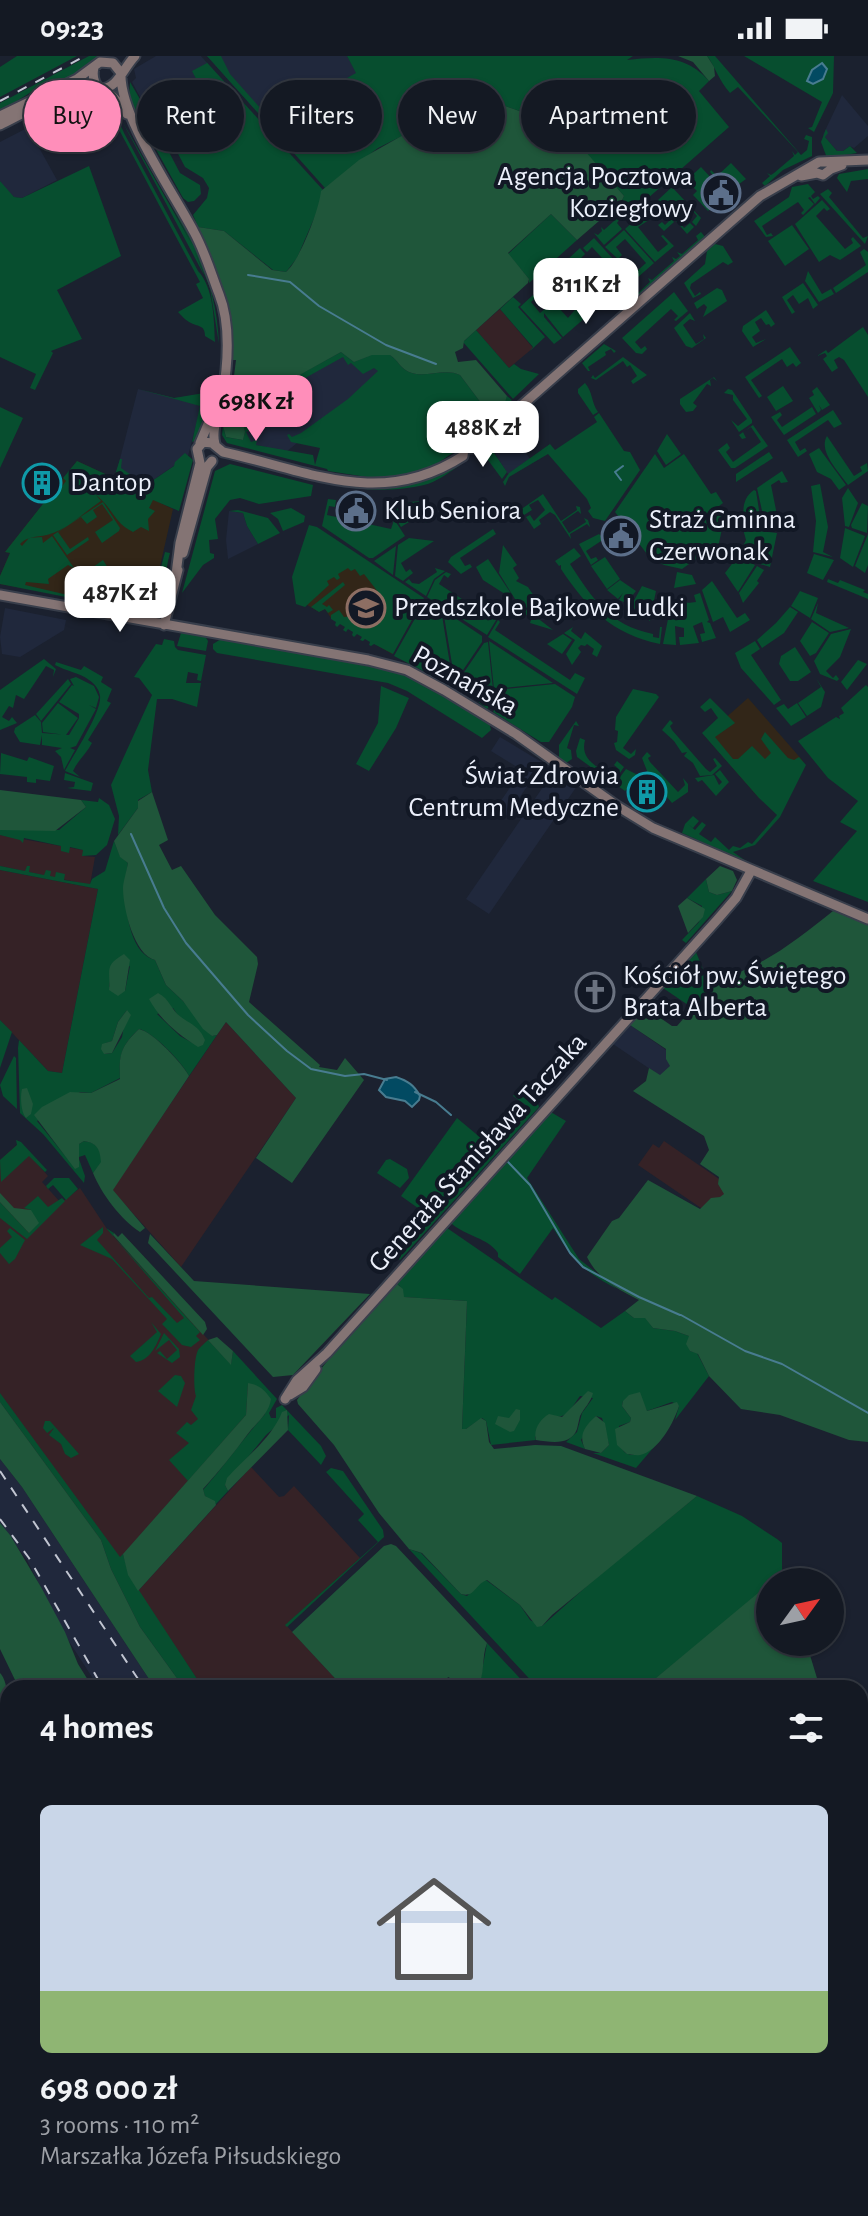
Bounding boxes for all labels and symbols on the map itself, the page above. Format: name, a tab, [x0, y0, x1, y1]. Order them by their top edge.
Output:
place label: Agencja Pocztowa Koziegłowy	[497, 163, 693, 223]
public building icon: Agencja Pocztowa Koziegłowy	[700, 172, 742, 214]
pin: 811K zł	[512, 258, 660, 326]
pin: 698K zł	[182, 375, 330, 443]
pin: 488K zł	[409, 401, 557, 469]
building icon: Dantop	[21, 462, 63, 504]
place label: Dantop	[70, 469, 152, 497]
public building icon: Klub Seniora	[335, 490, 377, 532]
place label: Klub Seniora	[384, 497, 522, 525]
place label: Straż Gminna Czerwonak	[649, 506, 796, 566]
public building icon: Straż Gminna Czerwonak	[600, 515, 642, 557]
pin: 487K zł	[46, 566, 194, 634]
school or university icon: Przedszkole Bajkowe Ludki	[345, 587, 387, 629]
place label: Przedszkole Bajkowe Ludki	[394, 594, 685, 622]
street label: Poznańska	[408, 641, 522, 721]
place label: Świat Zdrowia Centrum Medyczne	[408, 759, 619, 822]
building icon: Świat Zdrowia Centrum Medyczne	[626, 771, 668, 813]
place label: Kościół pw. Świętego Brata Alberta	[623, 959, 847, 1022]
church icon: Kościół pw. Świętego Brata Alberta	[574, 971, 616, 1013]
street label: Generała Stanisława Taczaka	[364, 1028, 592, 1278]
north arrow	[756, 1568, 844, 1656]

